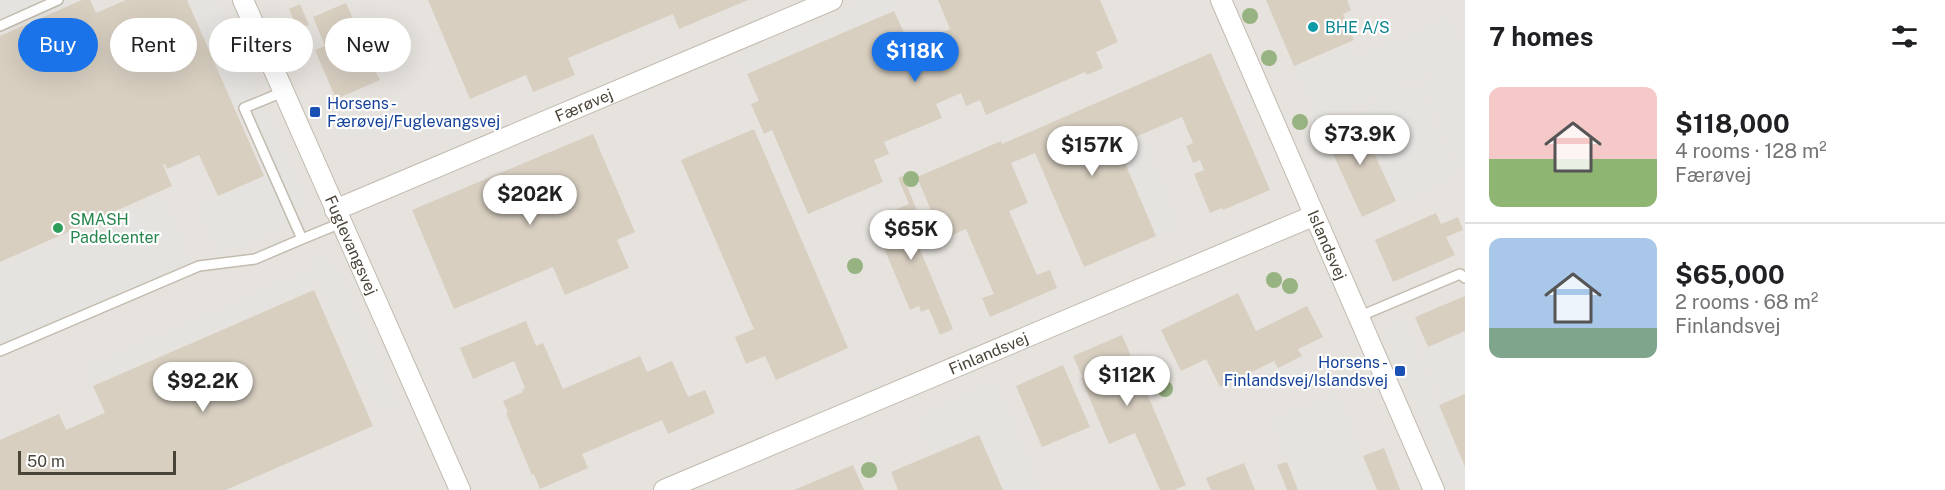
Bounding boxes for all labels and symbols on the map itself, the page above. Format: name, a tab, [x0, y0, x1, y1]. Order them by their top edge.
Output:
place label: BHE A/S	[1325, 18, 1390, 37]
marker: BHE A/S	[1306, 20, 1320, 34]
pin: $118K	[873, 32, 957, 83]
street label: Færøvej	[552, 85, 616, 126]
place label: Horsens - Færøvej/Fuglevangsvej	[327, 94, 500, 131]
marker: Horsens - Færøvej/Fuglevangsvej	[308, 105, 322, 119]
pin: $73.9K	[1311, 115, 1409, 166]
pin: $157K	[1050, 126, 1134, 177]
pin: $202K	[488, 175, 572, 226]
street label: Fuglevangsvej	[321, 193, 381, 298]
street label: Islandsvej	[1303, 207, 1351, 283]
place label: SMASH Padelcenter	[70, 210, 160, 247]
pin: $65K	[875, 210, 947, 261]
marker: SMASH Padelcenter	[51, 221, 65, 235]
street label: Finlandsvej	[946, 328, 1031, 379]
place label: Horsens - Finlandsvej/Islandsvej	[1224, 353, 1388, 390]
pin: $112K	[1085, 356, 1169, 407]
pin: $92.2K	[154, 362, 252, 413]
marker: Horsens - Finlandsvej/Islandsvej	[1393, 364, 1407, 378]
scale bar	[18, 448, 176, 476]

